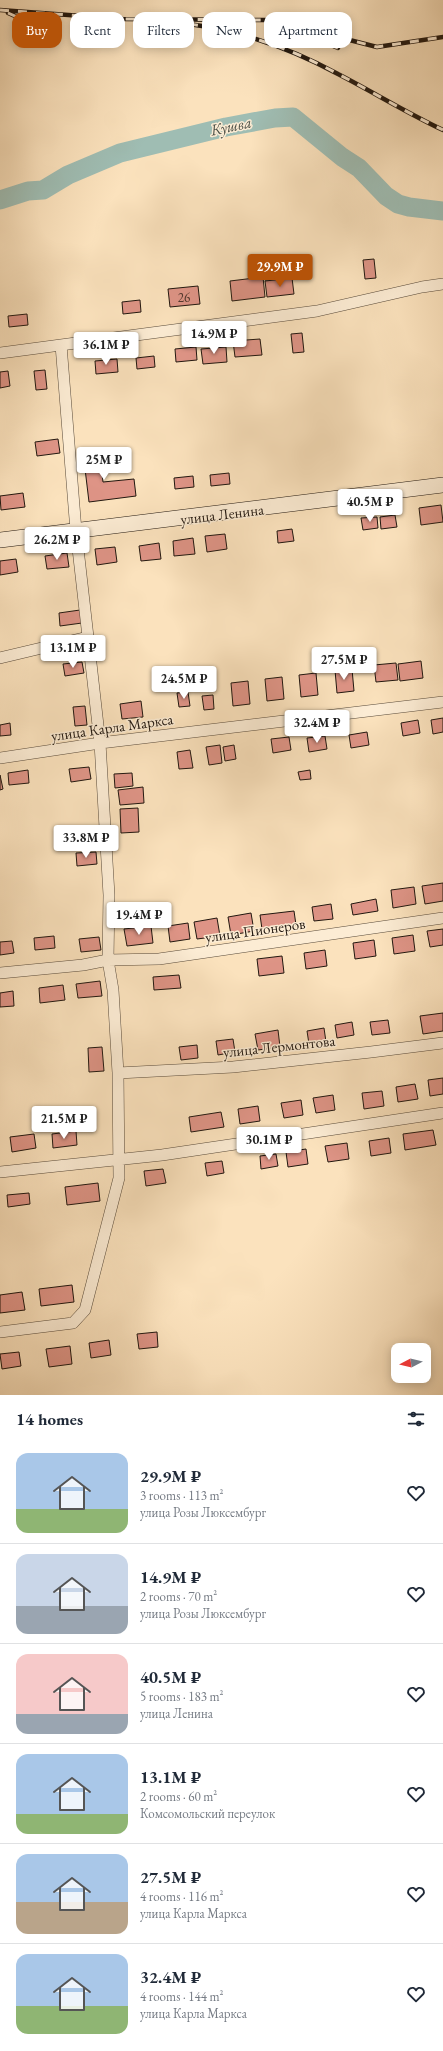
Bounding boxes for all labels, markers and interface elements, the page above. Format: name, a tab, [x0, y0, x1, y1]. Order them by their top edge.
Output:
chip: Buy	[12, 12, 62, 48]
chip: Rent	[70, 12, 125, 48]
chip: Filters	[133, 12, 194, 48]
chip: New	[202, 12, 256, 48]
chip: Apartment	[264, 12, 352, 48]
water label: Кушва	[207, 111, 254, 141]
pin: 29.9M ₽	[243, 254, 317, 288]
text: 29.9M ₽	[257, 258, 303, 275]
house number: 26	[178, 289, 190, 306]
pin: 14.9M ₽	[177, 321, 251, 355]
text: 14.9M ₽	[191, 325, 237, 342]
pin: 36.1M ₽	[69, 332, 143, 366]
text: 36.1M ₽	[83, 336, 129, 353]
pin: 25M ₽	[76, 447, 132, 481]
text: 25M ₽	[86, 451, 122, 468]
pin: 40.5M ₽	[333, 489, 407, 523]
text: 40.5M ₽	[347, 493, 393, 510]
street label: улица Ленина	[179, 499, 265, 529]
pin: 26.2M ₽	[20, 527, 94, 561]
text: 26.2M ₽	[34, 531, 80, 548]
pin: 13.1M ₽	[36, 635, 110, 669]
text: 13.1M ₽	[50, 639, 96, 656]
pin: 27.5M ₽	[307, 647, 381, 681]
text: 27.5M ₽	[321, 651, 367, 668]
pin: 24.5M ₽	[147, 666, 221, 700]
text: 24.5M ₽	[161, 670, 207, 687]
street label: улица Карла Маркса	[50, 709, 174, 745]
pin: 32.4M ₽	[280, 710, 354, 744]
text: 32.4M ₽	[294, 714, 340, 731]
pin: 33.8M ₽	[49, 825, 123, 859]
text: 33.8M ₽	[63, 829, 109, 846]
pin: 19.4M ₽	[102, 902, 176, 936]
text: 19.4M ₽	[116, 906, 162, 923]
street label: улица Пионеров	[204, 914, 306, 946]
street label: улица Лермонтова	[222, 1031, 336, 1061]
pin: 21.5M ₽	[27, 1106, 101, 1140]
text: 21.5M ₽	[41, 1110, 87, 1127]
pin: 30.1M ₽	[232, 1127, 306, 1161]
text: 30.1M ₽	[246, 1131, 292, 1148]
north arrow	[391, 1343, 431, 1383]
map controls	[391, 1343, 431, 1383]
text: 14 homes	[16, 1408, 83, 1430]
icon: filters	[405, 1408, 427, 1430]
text: 29.9M ₽	[140, 1465, 201, 1487]
icon: home	[48, 1469, 96, 1517]
icon: heart	[405, 1482, 427, 1504]
text: 3 rooms · 113 m²	[140, 1487, 224, 1504]
text: улица Розы Люксембург	[140, 1504, 266, 1521]
text: 14.9M ₽	[140, 1566, 201, 1588]
icon: home	[48, 1570, 96, 1618]
icon: heart	[405, 1583, 427, 1605]
text: 2 rooms · 70 m²	[140, 1588, 217, 1605]
text: улица Розы Люксембург	[140, 1605, 266, 1622]
text: 40.5M ₽	[140, 1666, 201, 1688]
icon: home	[48, 1670, 96, 1718]
icon: heart	[405, 1683, 427, 1705]
text: 5 rooms · 183 m²	[140, 1688, 224, 1705]
text: улица Ленина	[140, 1705, 213, 1722]
text: 13.1M ₽	[140, 1766, 201, 1788]
icon: home	[48, 1770, 96, 1818]
icon: heart	[405, 1783, 427, 1805]
text: 2 rooms · 60 m²	[140, 1788, 217, 1805]
text: Комсомольский переулок	[140, 1805, 275, 1822]
text: 27.5M ₽	[140, 1866, 201, 1888]
icon: home	[48, 1870, 96, 1918]
icon: heart	[405, 1883, 427, 1905]
text: 4 rooms · 116 m²	[140, 1888, 224, 1905]
text: улица Карла Маркса	[140, 1905, 247, 1922]
text: 32.4M ₽	[140, 1966, 201, 1988]
icon: home	[48, 1970, 96, 2018]
icon: heart	[405, 1983, 427, 2005]
text: 4 rooms · 144 m²	[140, 1988, 224, 2005]
text: улица Карла Маркса	[140, 2005, 247, 2022]

